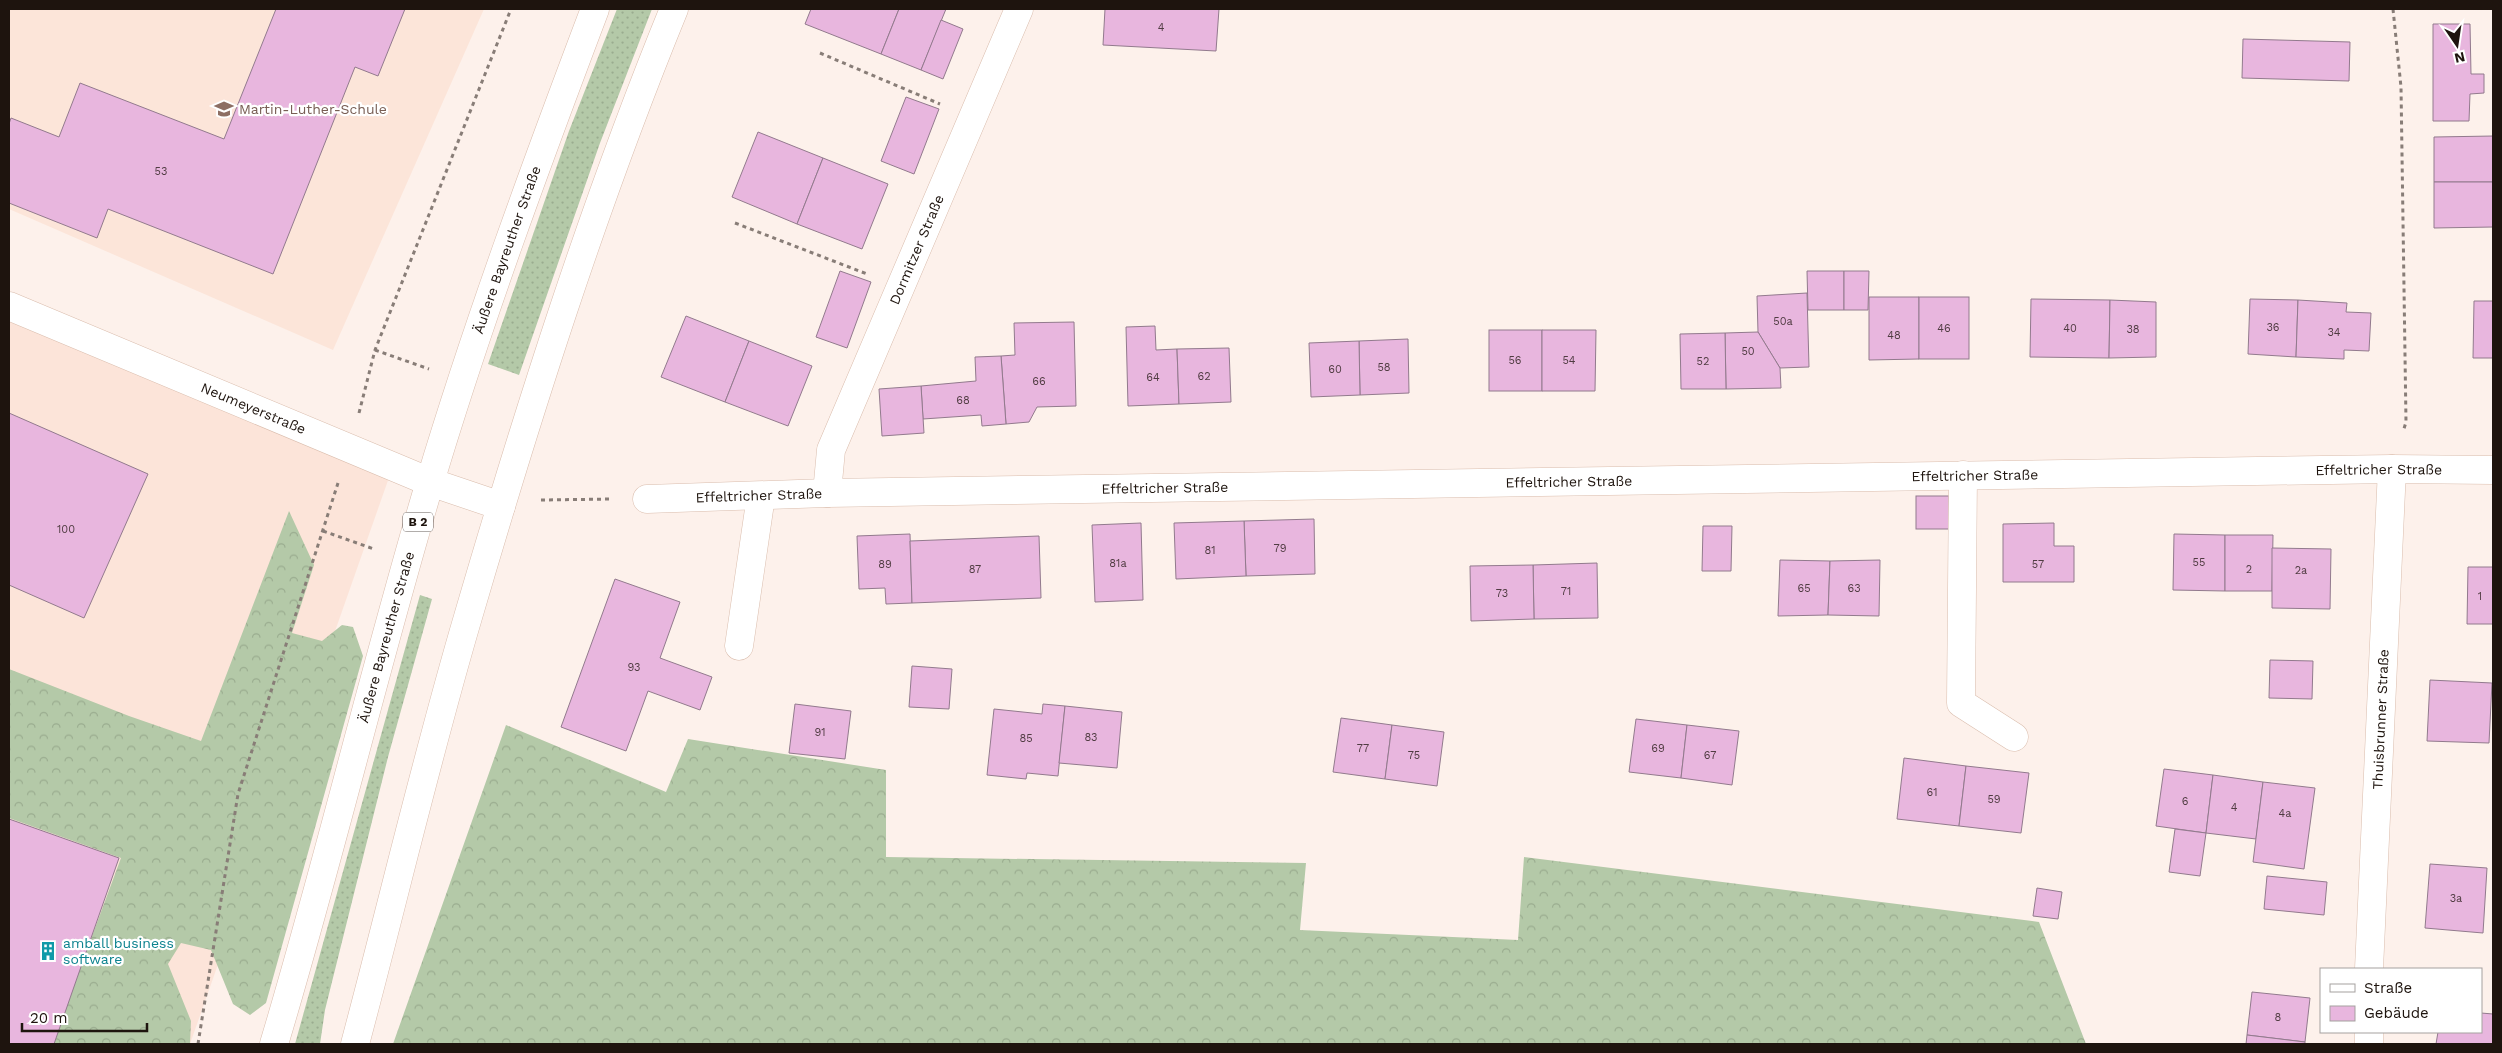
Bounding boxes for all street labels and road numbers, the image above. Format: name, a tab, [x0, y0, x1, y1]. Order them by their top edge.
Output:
street label: Äußere Bayreuther Straße	[470, 164, 544, 336]
street label: Dormitzer Straße	[886, 192, 947, 307]
street label: Neumeyerstraße	[199, 379, 308, 437]
street label: Effeltricher Straße	[2315, 461, 2442, 478]
street label: Effeltricher Straße	[1911, 466, 2038, 484]
street label: Effeltricher Straße	[1505, 473, 1632, 491]
street label: Effeltricher Straße	[1101, 479, 1228, 497]
street label: Effeltricher Straße	[695, 485, 823, 505]
road number: B 2	[403, 512, 433, 532]
street label: Äußere Bayreuther Straße	[355, 550, 417, 725]
street label: Thuisbrunner Straße	[2369, 649, 2392, 790]

